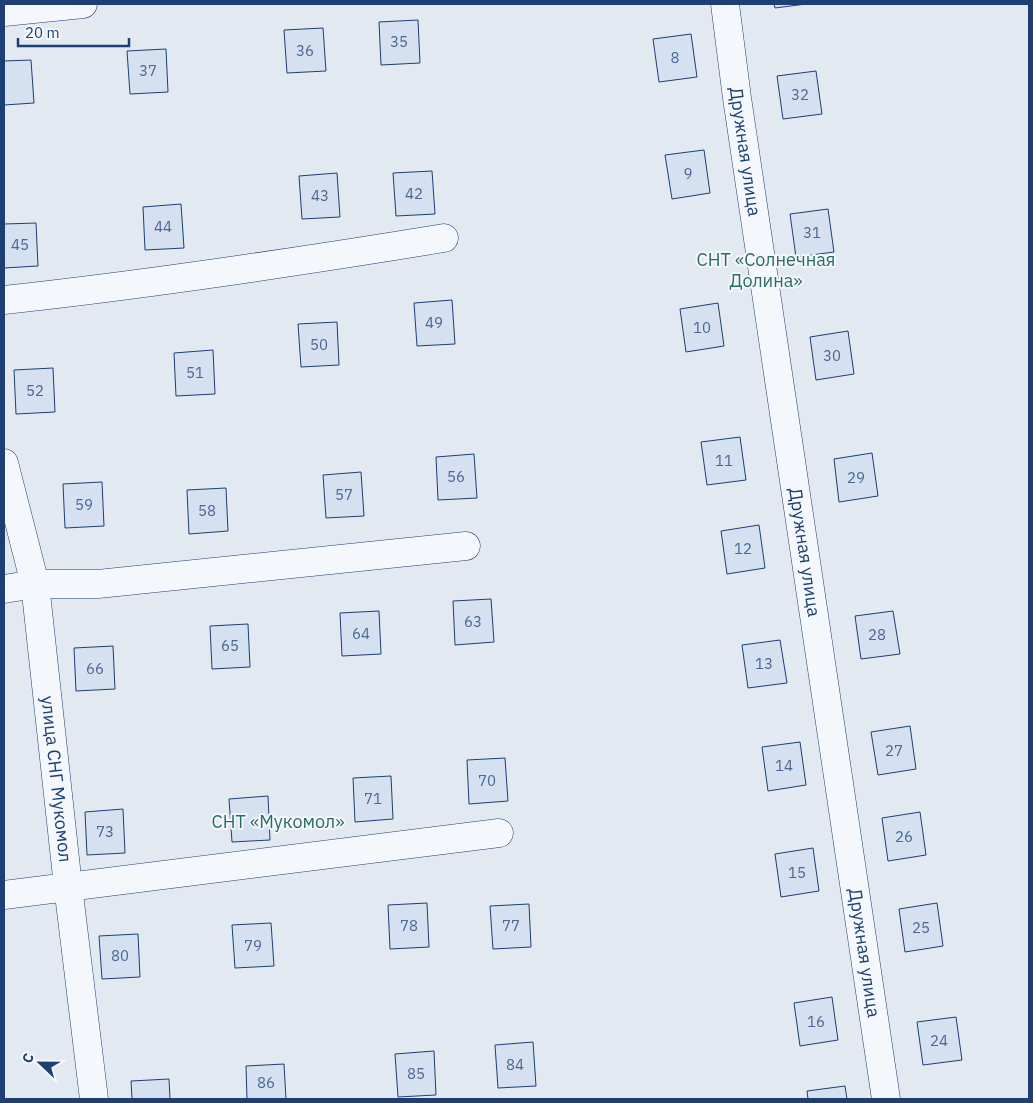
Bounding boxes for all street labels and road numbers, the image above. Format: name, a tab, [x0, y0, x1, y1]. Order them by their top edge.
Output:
street label: Дружная улица	[725, 86, 767, 218]
street label: Дружная улица	[784, 486, 826, 619]
street label: улица СНГ Мукомол	[36, 694, 77, 863]
street label: Дружная улица	[844, 887, 886, 1019]

